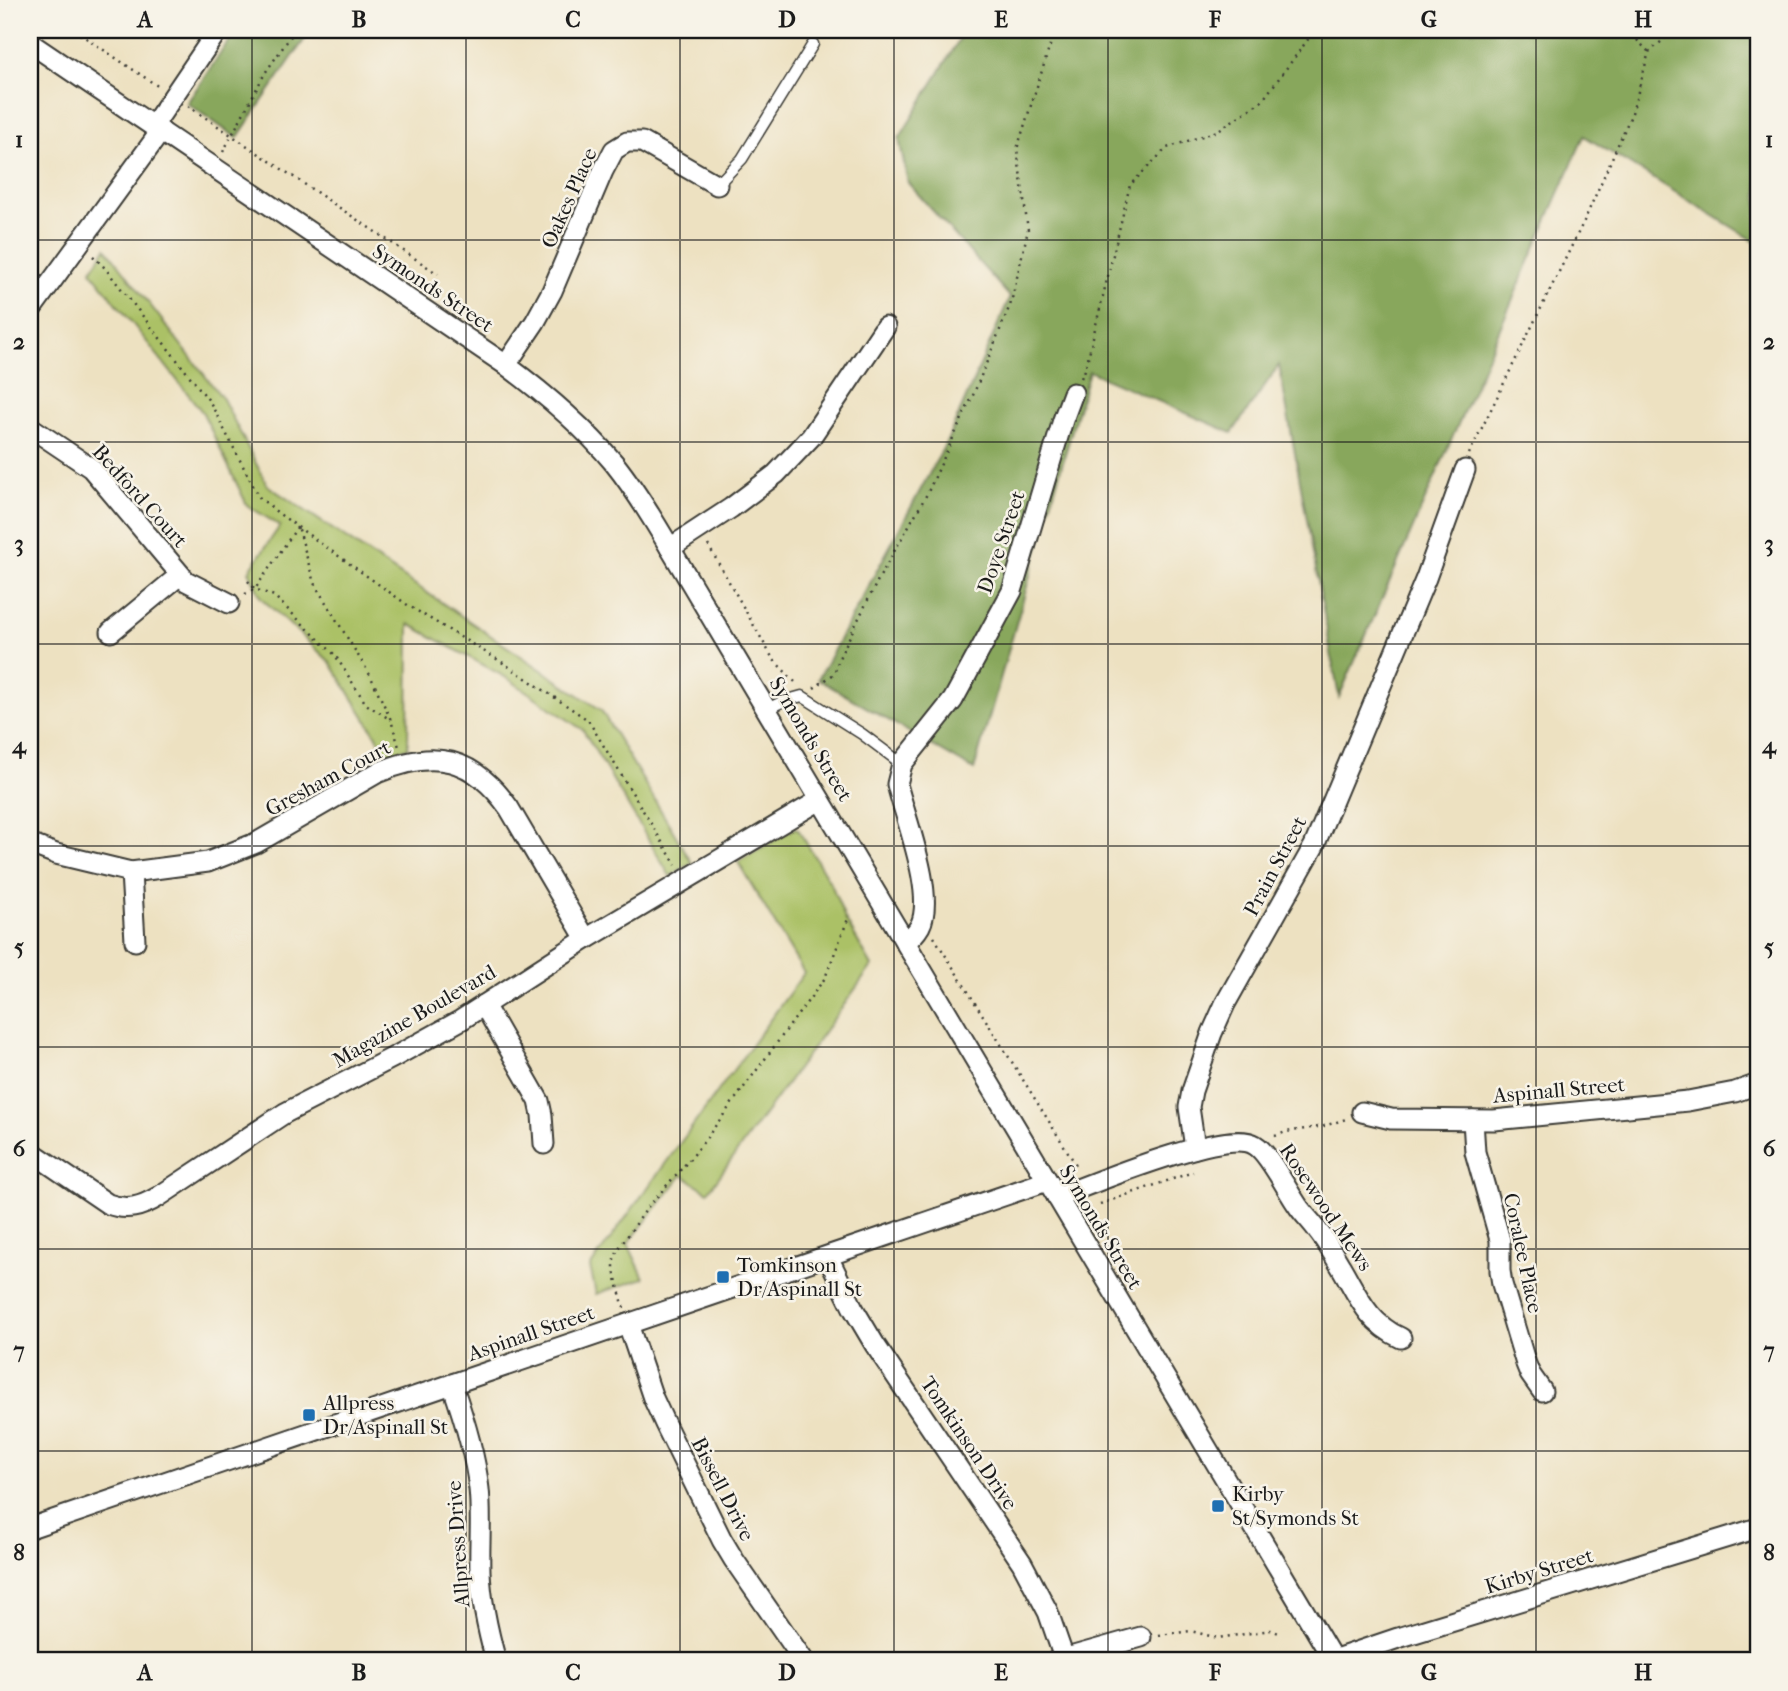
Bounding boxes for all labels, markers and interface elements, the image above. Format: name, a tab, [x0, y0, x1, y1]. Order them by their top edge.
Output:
text: A	[136, 6, 154, 33]
text: B	[352, 6, 367, 33]
text: C	[565, 6, 581, 33]
text: D	[778, 6, 796, 33]
text: E	[994, 6, 1008, 33]
text: F	[1208, 6, 1222, 33]
text: G	[1421, 6, 1437, 33]
text: H	[1634, 6, 1652, 33]
text: 1	[15, 126, 23, 153]
text: 1	[1765, 126, 1773, 153]
street label: Oakes Place	[536, 144, 602, 252]
street label: Symonds Street	[368, 239, 498, 338]
text: 2	[13, 328, 25, 355]
text: 2	[1763, 328, 1775, 355]
street label: Bedford Court	[88, 440, 193, 553]
street label: Doye Street	[972, 487, 1030, 597]
text: 3	[14, 530, 24, 557]
text: 3	[1764, 530, 1774, 557]
street label: Symonds Street	[765, 673, 858, 806]
text: 4	[11, 732, 27, 759]
text: 4	[1761, 732, 1777, 759]
street label: Gresham Court	[261, 735, 395, 821]
street label: Prain Street	[1239, 812, 1312, 920]
text: 5	[14, 933, 24, 960]
text: 5	[1764, 933, 1774, 960]
street label: Magazine Boulevard	[328, 959, 500, 1072]
street label: Aspinall Street	[1491, 1072, 1626, 1108]
text: 6	[13, 1135, 26, 1162]
text: 6	[1763, 1135, 1776, 1162]
street label: Rosewood Mews	[1275, 1139, 1378, 1275]
street label: Symonds Street	[1055, 1161, 1148, 1294]
street label: Coralee Place	[1499, 1191, 1547, 1315]
place label: Tomkinson Dr/Aspinall St	[737, 1253, 863, 1301]
marker: Tomkinson Dr/Aspinall St	[715, 1269, 731, 1285]
street label: Aspinall Street	[464, 1300, 598, 1366]
text: 7	[12, 1337, 25, 1364]
text: 7	[1762, 1337, 1775, 1364]
street label: Tomkinson Drive	[916, 1372, 1022, 1514]
place label: Allpress Dr/Aspinall St	[322, 1391, 449, 1439]
marker: Allpress Dr/Aspinall St	[301, 1407, 317, 1423]
street label: Bissell Drive	[687, 1433, 759, 1545]
street label: Allpress Drive	[442, 1480, 474, 1609]
place label: Kirby St/Symonds St	[1232, 1482, 1360, 1530]
marker: Kirby St/Symonds St	[1210, 1498, 1226, 1514]
text: 8	[13, 1539, 25, 1566]
text: 8	[1763, 1539, 1775, 1566]
street label: Kirby Street	[1482, 1543, 1596, 1599]
text: A	[136, 1659, 154, 1686]
text: B	[352, 1659, 367, 1686]
text: C	[565, 1659, 581, 1686]
text: D	[778, 1659, 796, 1686]
text: E	[994, 1659, 1008, 1686]
text: F	[1208, 1659, 1222, 1686]
text: G	[1421, 1659, 1437, 1686]
text: H	[1634, 1659, 1652, 1686]

